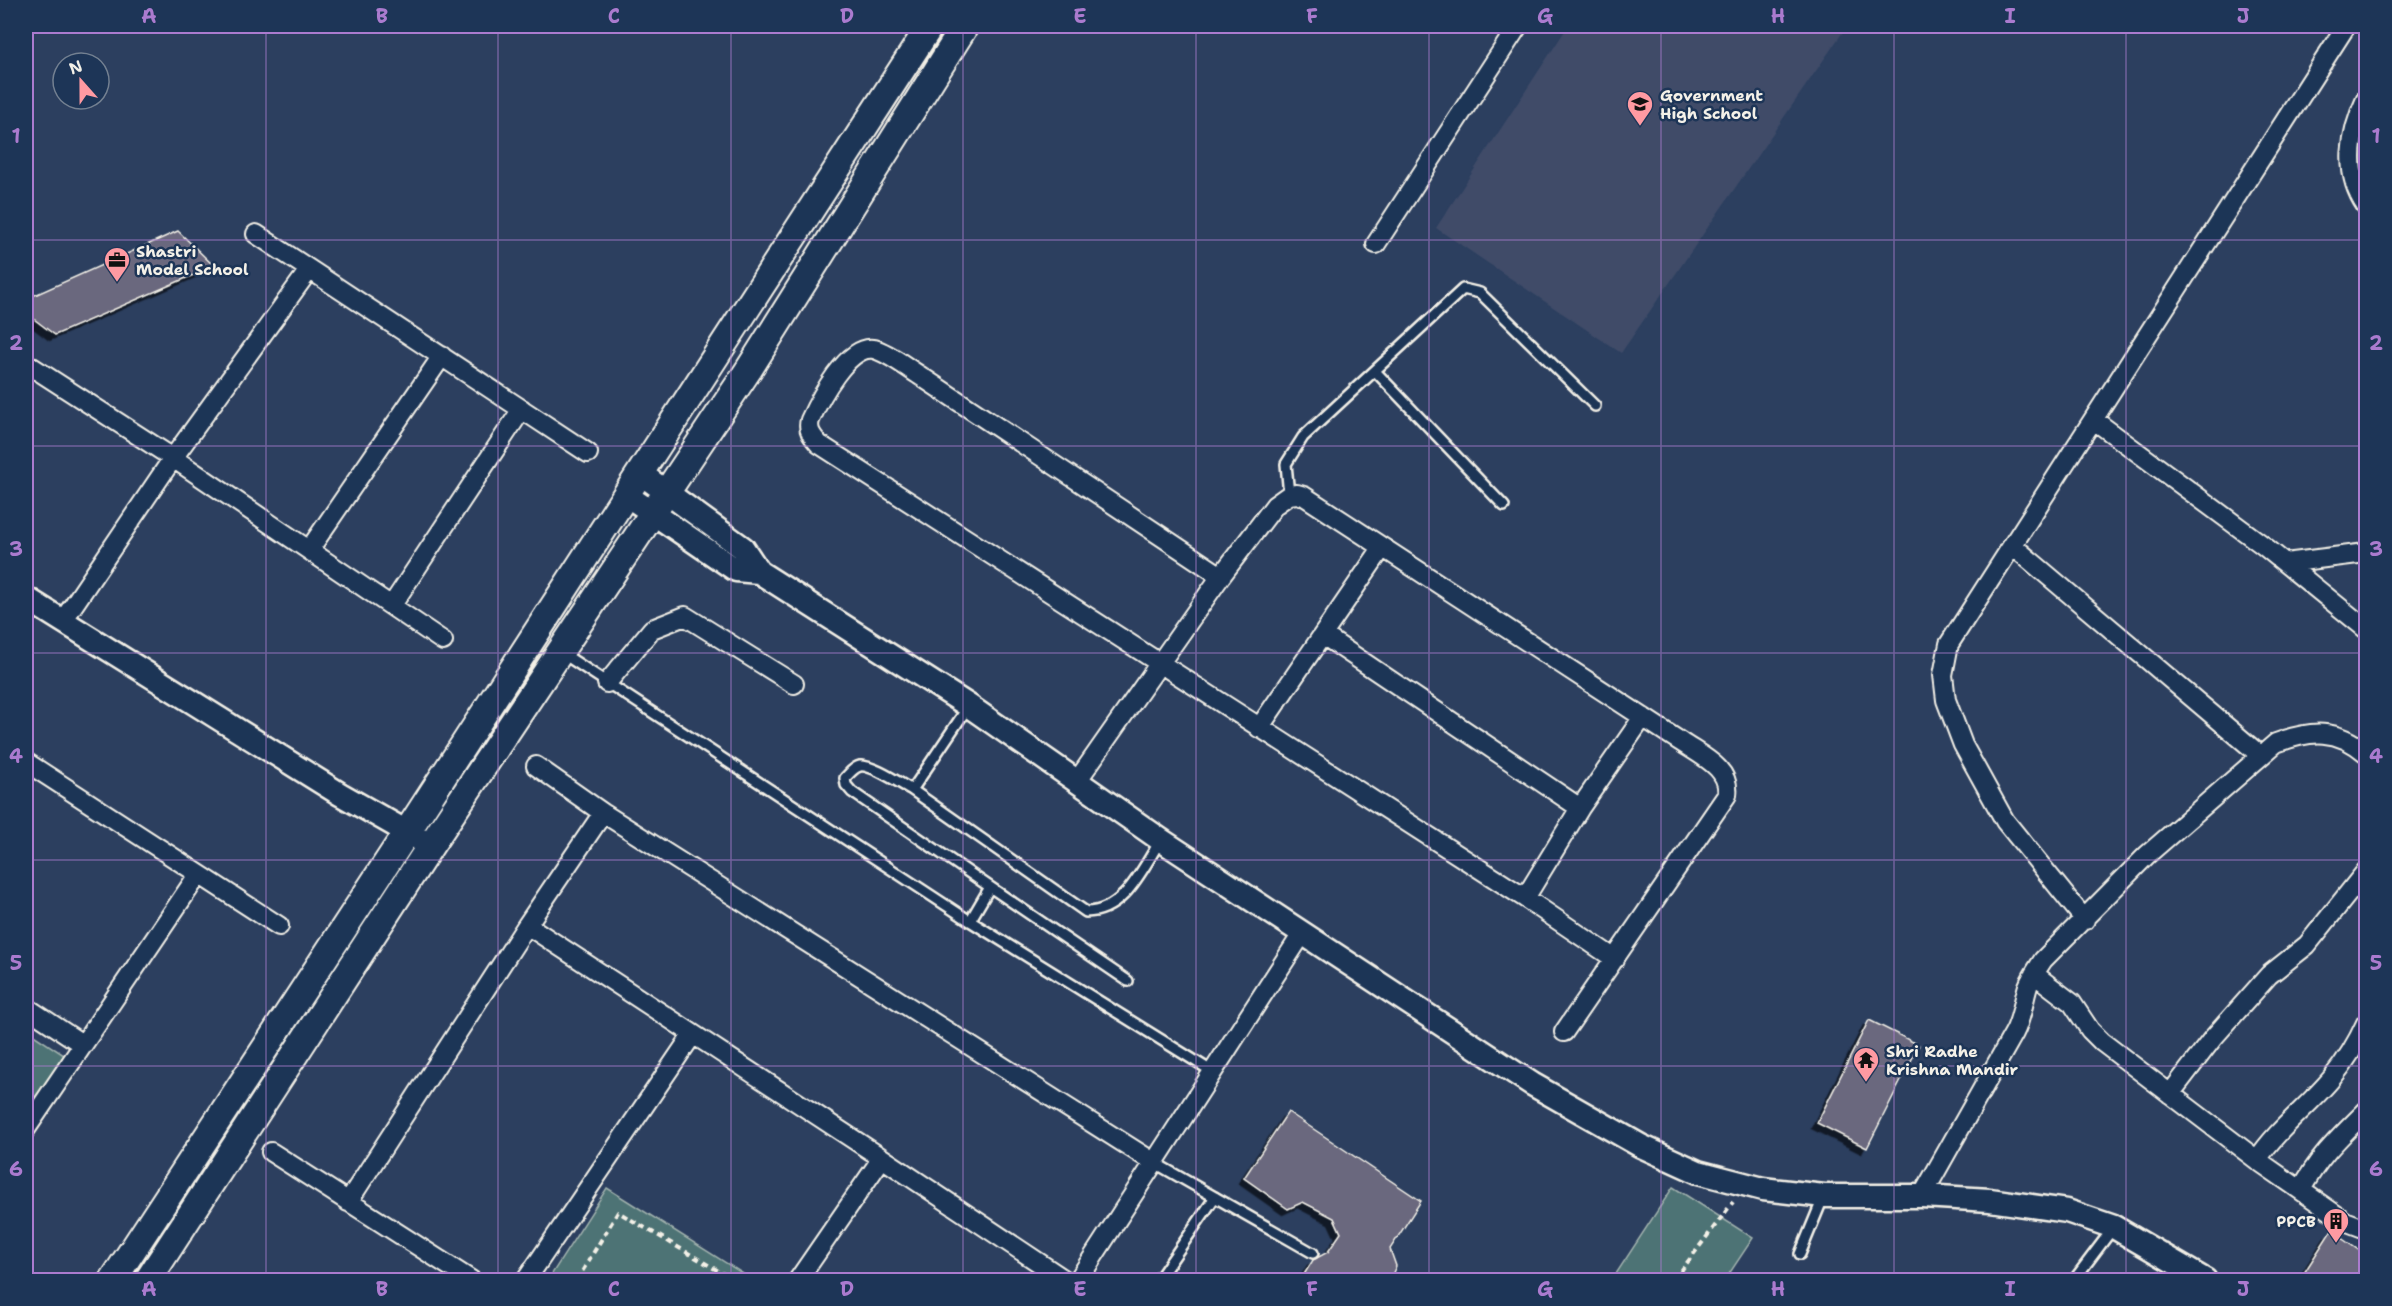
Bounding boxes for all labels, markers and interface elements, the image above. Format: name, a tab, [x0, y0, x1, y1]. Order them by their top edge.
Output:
text: A	[141, 3, 157, 29]
text: B	[376, 3, 388, 29]
text: C	[608, 3, 620, 29]
text: D	[840, 3, 854, 29]
text: E	[1073, 3, 1087, 29]
text: F	[1306, 3, 1318, 29]
text: G	[1537, 3, 1553, 29]
text: H	[1771, 3, 1785, 29]
text: I	[2004, 3, 2016, 29]
text: J	[2237, 3, 2250, 29]
north arrow	[51, 51, 111, 111]
text: N	[66, 55, 85, 80]
place label: Government High School	[1660, 85, 1763, 124]
school or university icon: Government High School	[1625, 89, 1655, 127]
text: 1	[11, 123, 21, 149]
text: 1	[2371, 123, 2381, 149]
place label: Shastri Model School	[136, 241, 249, 280]
office icon: Shastri Model School	[102, 245, 132, 283]
text: 2	[9, 330, 23, 356]
text: 2	[2369, 330, 2383, 356]
text: 3	[9, 536, 23, 562]
text: 3	[2369, 536, 2383, 562]
text: 4	[9, 743, 23, 769]
text: 4	[2369, 743, 2383, 769]
text: 5	[10, 950, 22, 976]
text: 5	[2370, 950, 2382, 976]
place label: Shri Radhe Krishna Mandir	[1886, 1041, 2019, 1080]
temple icon: Shri Radhe Krishna Mandir	[1851, 1045, 1881, 1083]
text: 6	[9, 1156, 23, 1182]
text: 6	[2369, 1156, 2383, 1182]
building icon: PPCB	[2321, 1206, 2351, 1244]
place label: PPCB	[2276, 1211, 2316, 1232]
text: A	[141, 1276, 157, 1302]
text: B	[376, 1276, 388, 1302]
text: C	[608, 1276, 620, 1302]
text: D	[840, 1276, 854, 1302]
text: E	[1073, 1276, 1087, 1302]
text: F	[1306, 1276, 1318, 1302]
text: G	[1537, 1276, 1553, 1302]
text: H	[1771, 1276, 1785, 1302]
text: I	[2004, 1276, 2016, 1302]
text: J	[2237, 1276, 2250, 1302]

